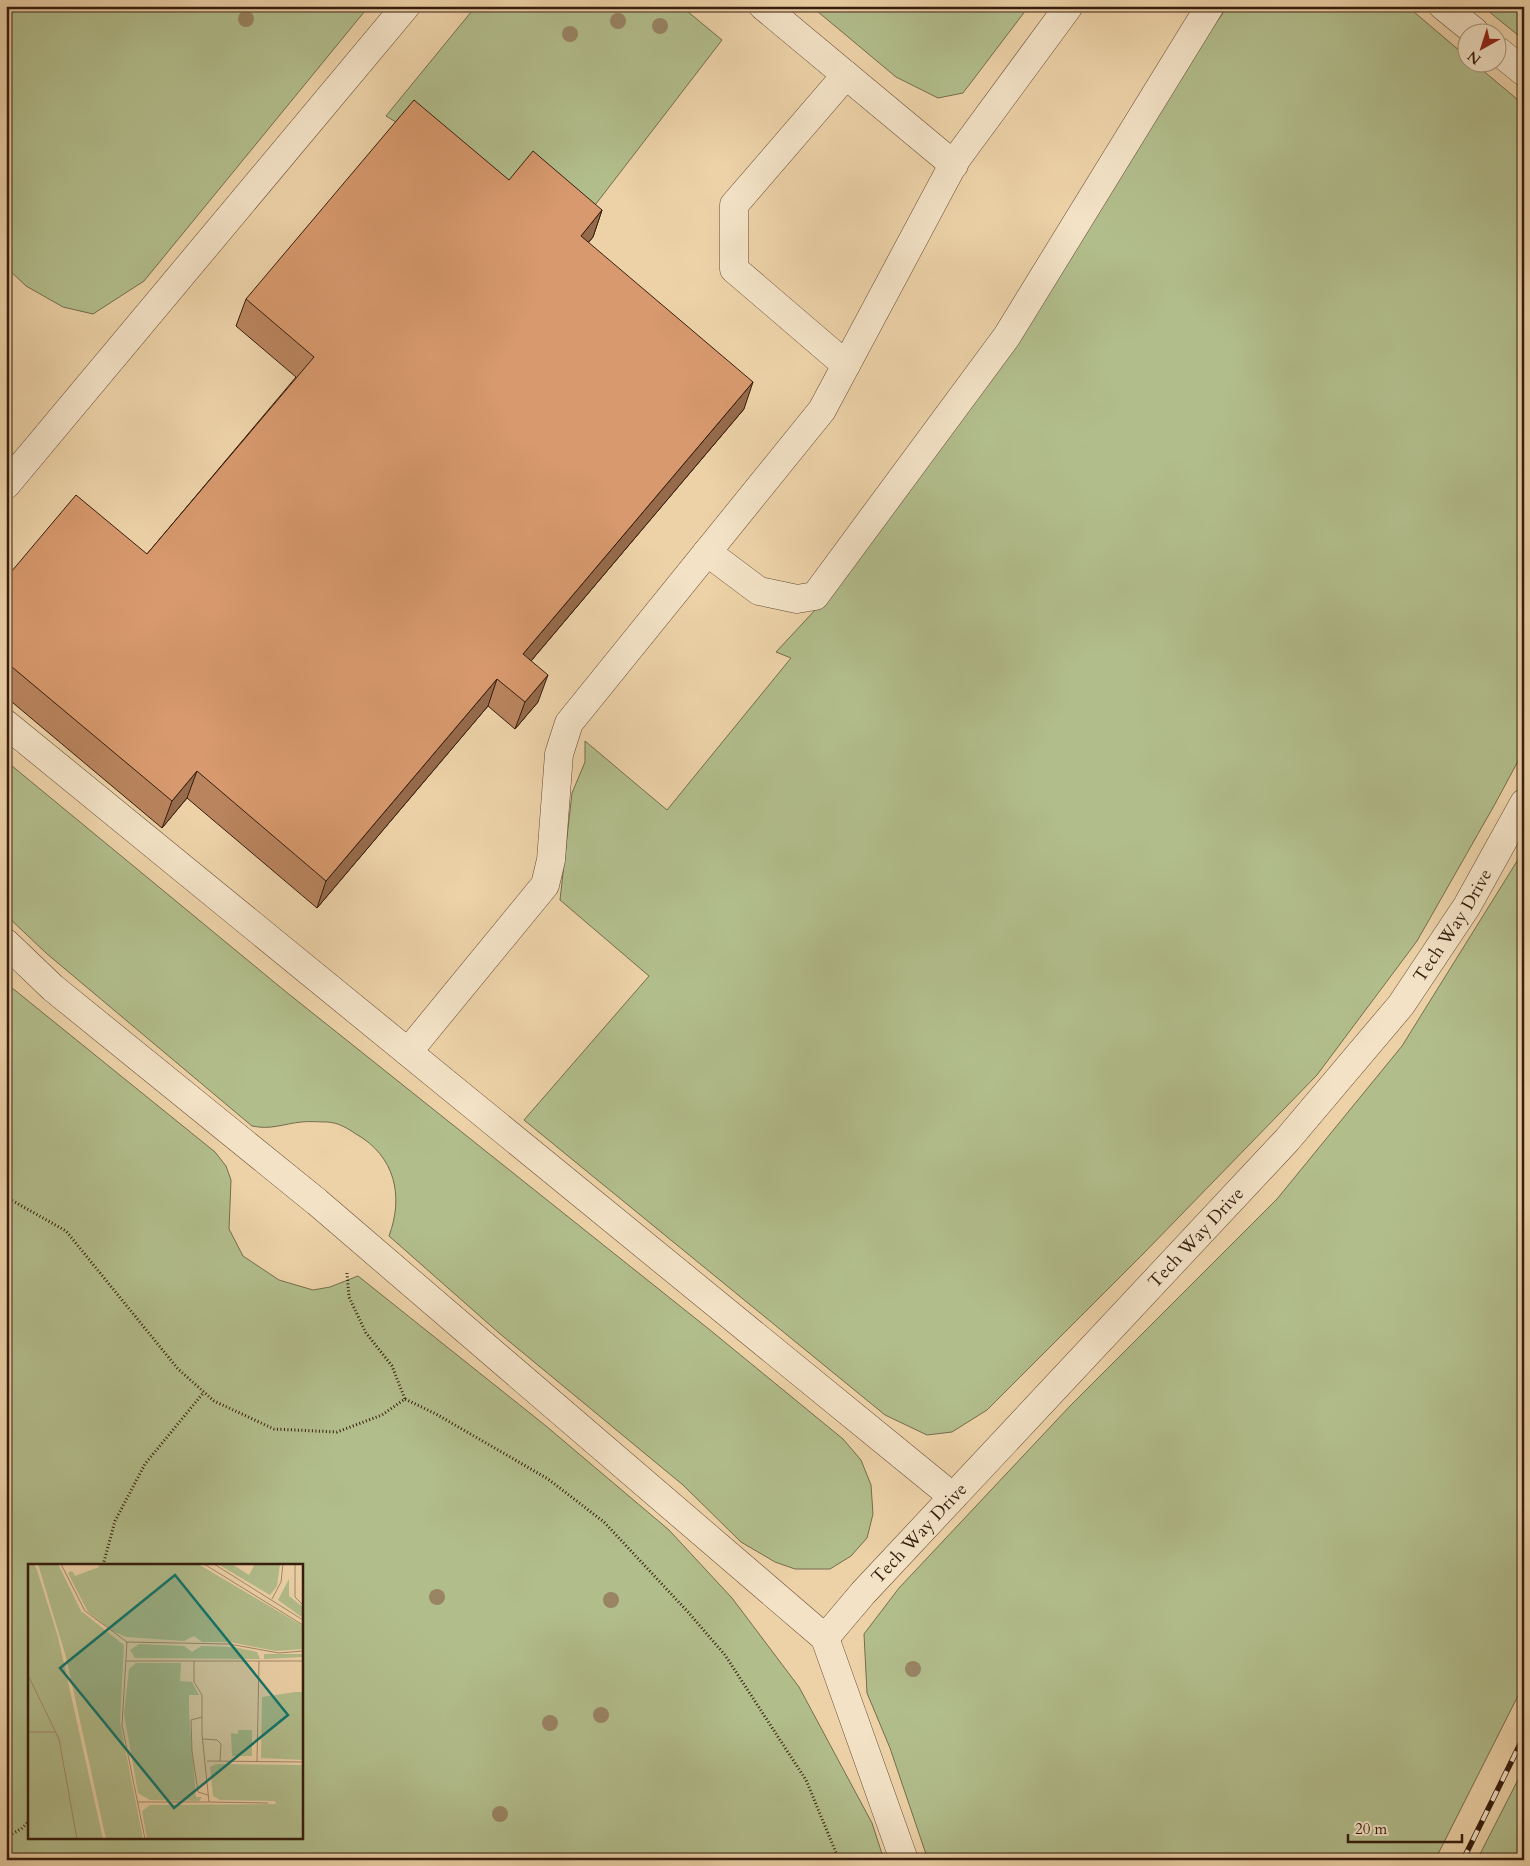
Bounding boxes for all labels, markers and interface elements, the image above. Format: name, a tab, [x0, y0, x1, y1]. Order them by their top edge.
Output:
north arrow	[1458, 22, 1508, 72]
text: N	[1463, 47, 1485, 69]
street label: Tech Way Drive	[1408, 864, 1498, 987]
street label: Tech Way Drive	[1143, 1182, 1250, 1294]
street label: Tech Way Drive	[866, 1477, 973, 1589]
inset map	[28, 1564, 302, 1838]
scale bar	[1348, 1811, 1461, 1843]
text: 20 m	[1355, 1819, 1387, 1839]

